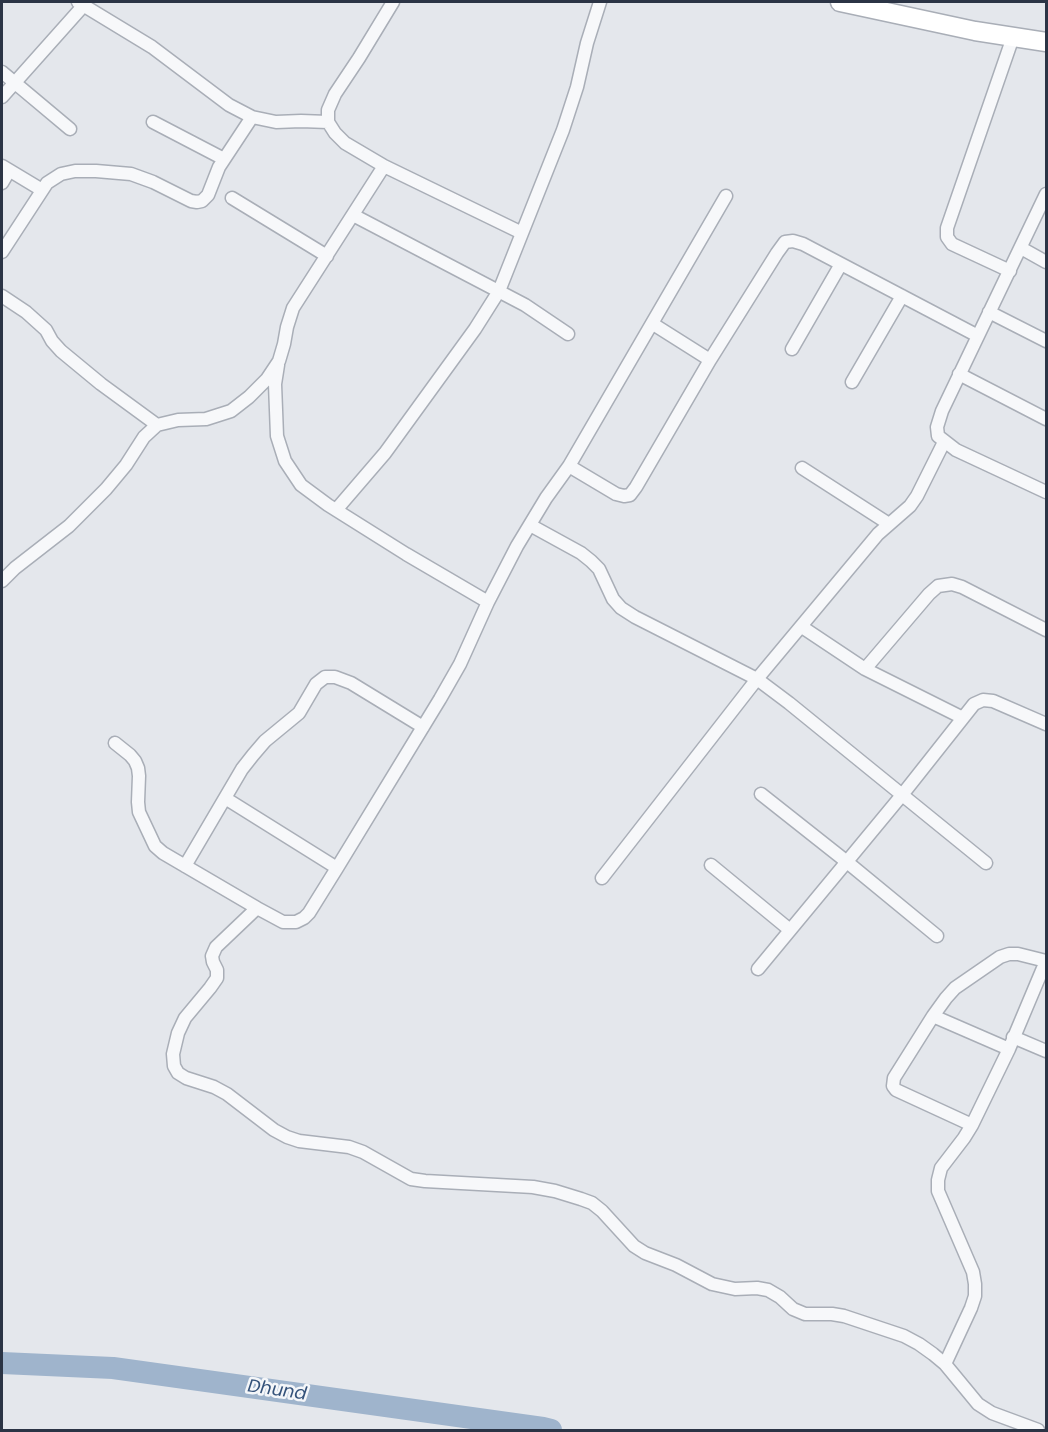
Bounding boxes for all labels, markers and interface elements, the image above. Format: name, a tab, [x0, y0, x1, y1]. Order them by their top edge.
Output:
water label: Dhund	[246, 1376, 308, 1406]

